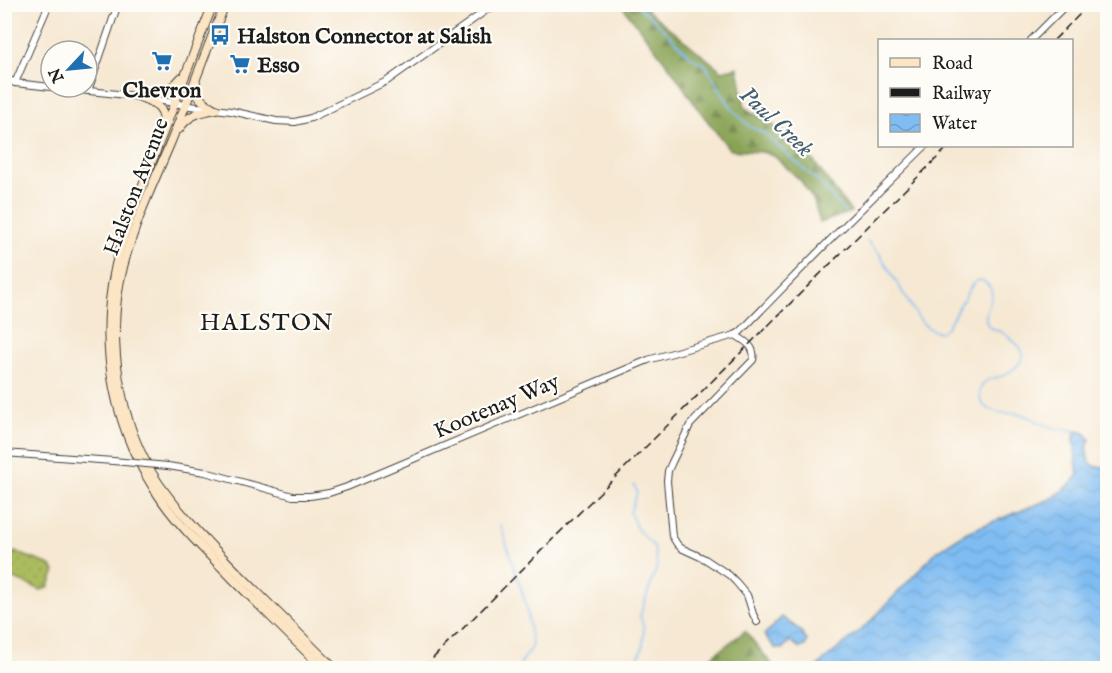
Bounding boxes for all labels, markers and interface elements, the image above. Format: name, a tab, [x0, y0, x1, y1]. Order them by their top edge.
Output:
bus stop icon: Halston Connector at Salish	[208, 23, 232, 47]
place label: Halston Connector at Salish	[237, 23, 492, 51]
north arrow	[39, 39, 99, 99]
legend	[878, 39, 1073, 147]
supermarket icon: Chevron	[150, 49, 174, 73]
supermarket icon: Esso	[228, 52, 252, 76]
place label: Esso	[257, 52, 300, 80]
text: Road	[932, 53, 973, 76]
text: N	[45, 64, 70, 86]
place label: Chevron	[123, 77, 202, 105]
water label: Paul Creek	[732, 80, 820, 165]
text: Railway	[932, 83, 991, 106]
text: Water	[932, 113, 977, 136]
street label: Halston Avenue	[98, 114, 176, 260]
district label: HALSTON	[200, 308, 334, 339]
street label: Kootenay Way	[430, 368, 564, 446]

